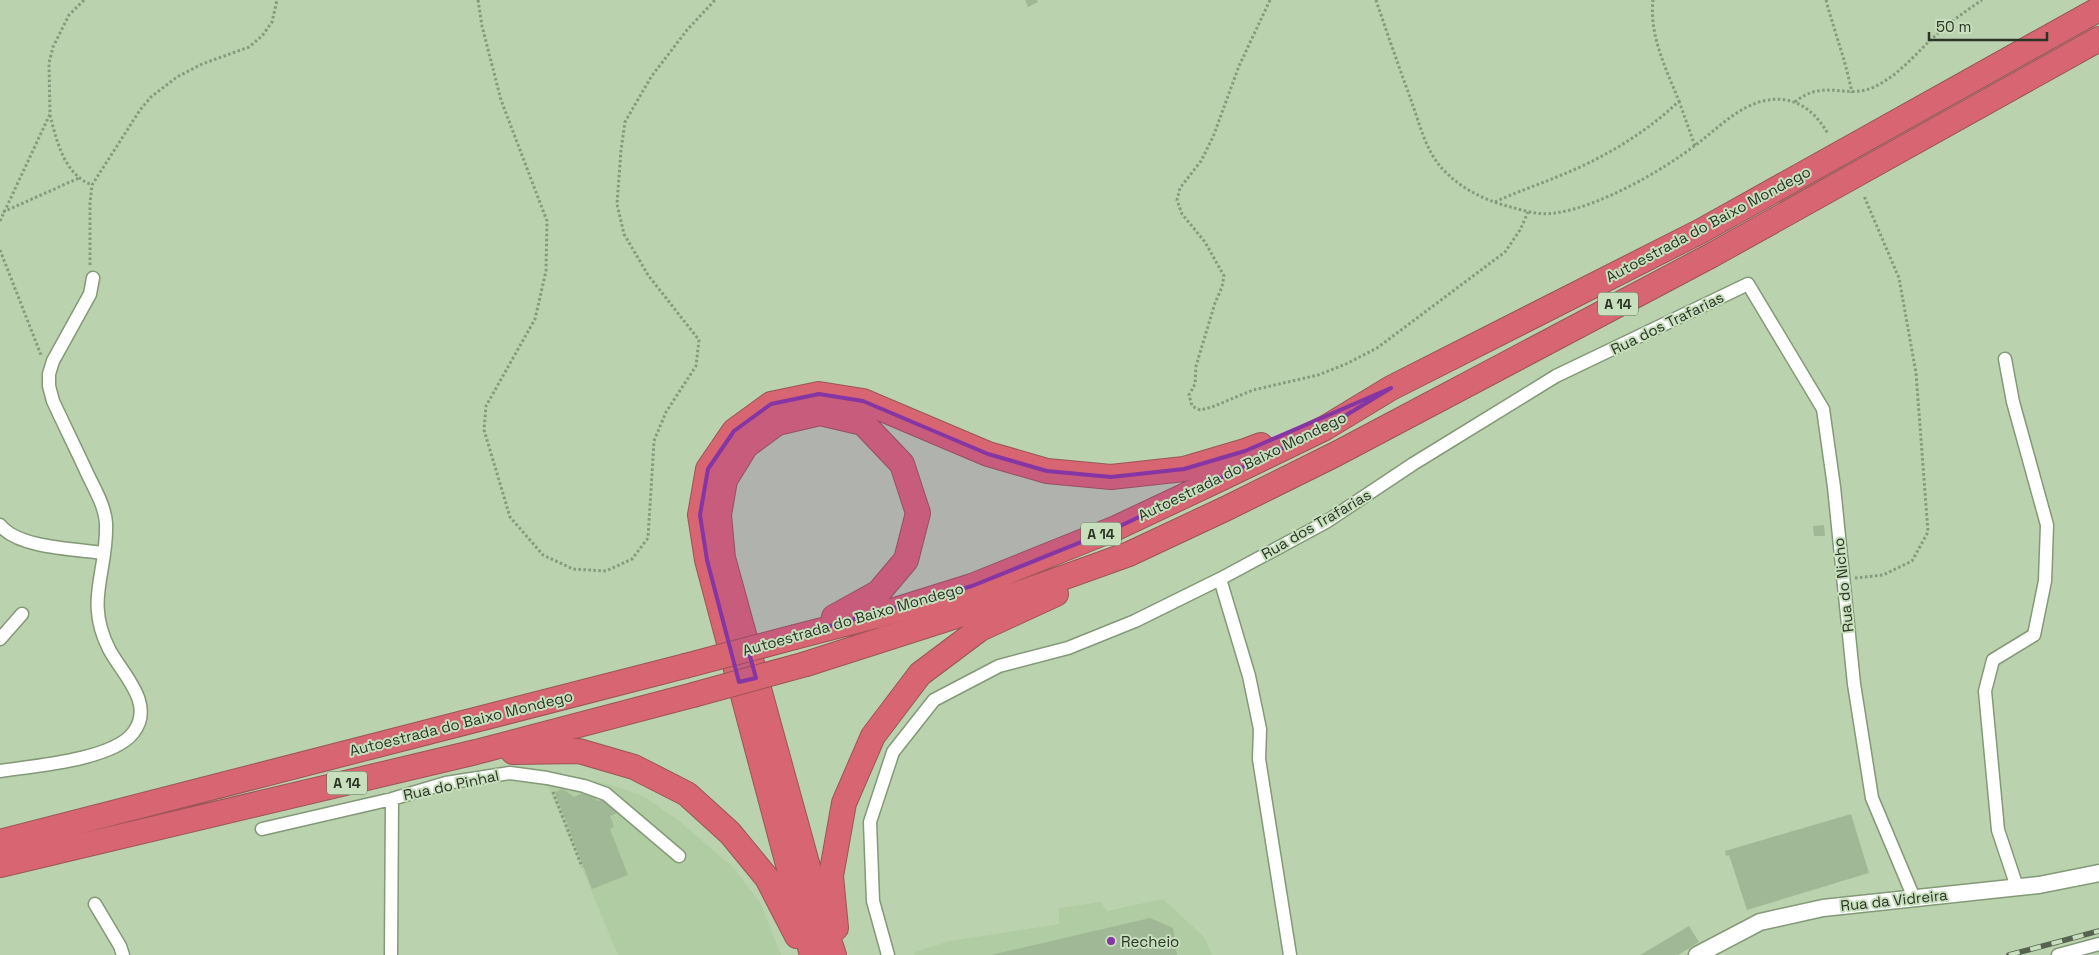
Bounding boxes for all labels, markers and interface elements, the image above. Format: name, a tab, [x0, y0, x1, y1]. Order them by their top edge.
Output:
scale bar	[1929, 10, 2046, 42]
text: 50 m	[1936, 17, 1971, 36]
street label: Autoestrada do Baixo Mondego	[1602, 162, 1814, 286]
street label: Rua dos Trafarias	[1607, 287, 1727, 359]
road number: A 14	[1598, 292, 1638, 316]
street label: Autoestrada do Baixo Mondego	[1135, 407, 1349, 525]
street label: Rua dos Trafarias	[1258, 485, 1374, 563]
road number: A 14	[1081, 522, 1121, 546]
street label: Rua do Nicho	[1829, 537, 1857, 633]
street label: Autoestrada do Baixo Mondego	[740, 578, 966, 660]
street label: Autoestrada do Baixo Mondego	[347, 686, 575, 760]
street label: Rua do Pinhal	[401, 766, 501, 804]
road number: A 14	[327, 771, 367, 794]
street label: Rua da Vidreira	[1839, 885, 1949, 915]
place label: Recheio	[1121, 932, 1179, 951]
marker: Recheio	[1105, 935, 1117, 947]

